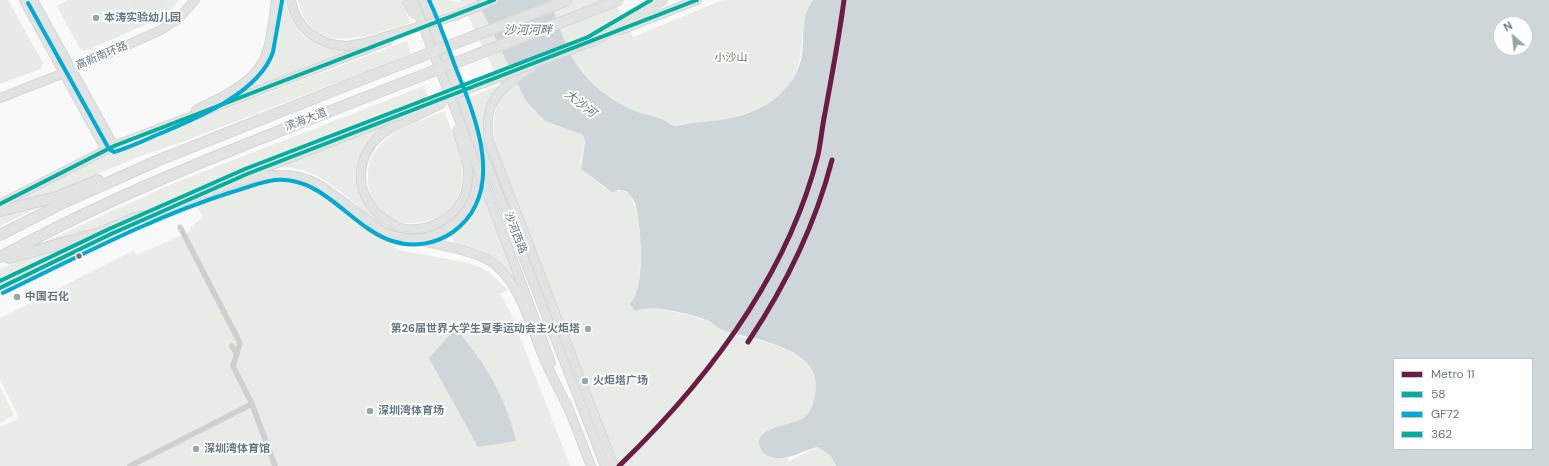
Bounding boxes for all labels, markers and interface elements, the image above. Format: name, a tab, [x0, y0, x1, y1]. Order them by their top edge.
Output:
place label: 本涛实验幼儿园	[104, 11, 181, 25]
marker: 本涛实验幼儿园	[91, 13, 101, 23]
north arrow	[1493, 16, 1533, 56]
text: N	[1501, 18, 1515, 34]
water label: 沙河河畔	[504, 24, 552, 38]
street label: 高新南环路	[74, 39, 130, 73]
park label: 小沙山	[715, 51, 747, 65]
water label: 大沙河	[561, 87, 599, 121]
street label: 滨海大道	[283, 106, 329, 134]
street label: 沙河西路	[501, 210, 529, 256]
unlabelled marker	[74, 251, 84, 261]
place label: 中国石化	[25, 290, 69, 304]
marker: 中国石化	[12, 292, 22, 302]
place label: 第26届世界大学生夏季运动会主火炬塔	[391, 322, 580, 336]
marker: 第26届世界大学生夏季运动会主火炬塔	[583, 324, 593, 334]
legend	[1393, 358, 1533, 450]
text: Metro 11	[1431, 366, 1474, 382]
place label: 火炬塔广场	[593, 374, 648, 388]
marker: 火炬塔广场	[580, 376, 590, 386]
text: 58	[1431, 386, 1446, 402]
place label: 深圳湾体育场	[378, 404, 444, 418]
marker: 深圳湾体育场	[365, 406, 375, 416]
text: GF72	[1431, 406, 1460, 422]
text: 362	[1431, 426, 1452, 442]
place label: 深圳湾体育馆	[204, 442, 270, 456]
marker: 深圳湾体育馆	[191, 444, 201, 454]

